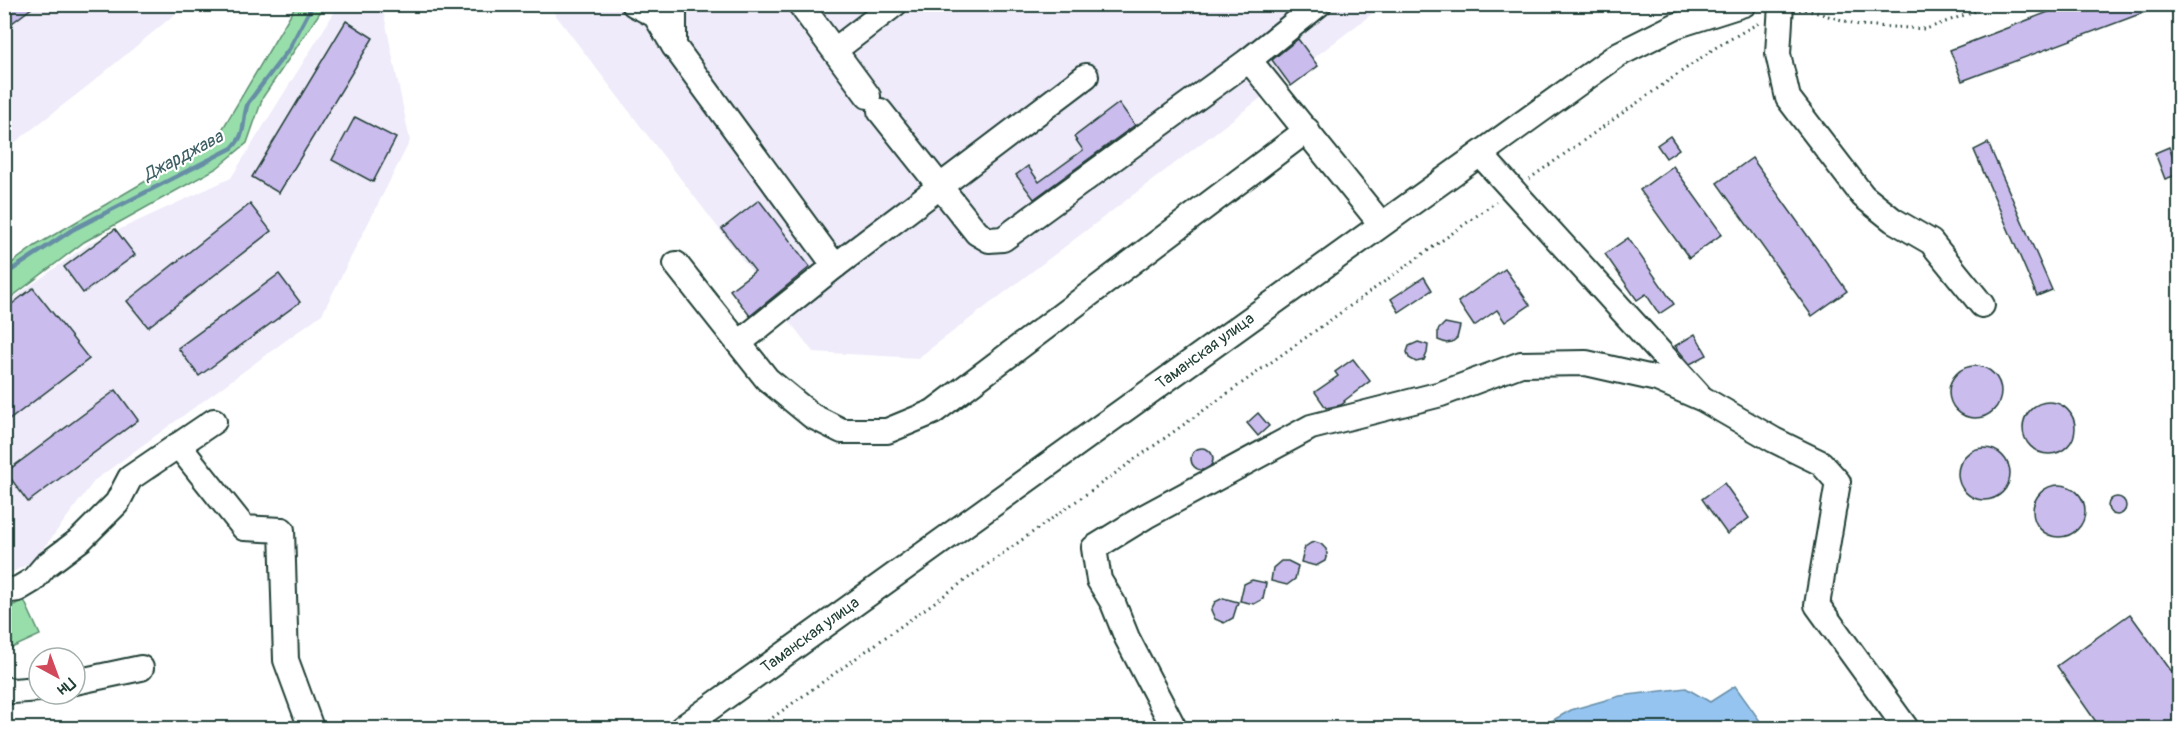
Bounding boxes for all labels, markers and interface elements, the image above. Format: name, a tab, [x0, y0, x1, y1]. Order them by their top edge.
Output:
water label: Джарджава	[138, 125, 228, 187]
street label: Таманская улица	[1152, 309, 1258, 393]
street label: Таманская улица	[757, 593, 863, 677]
north arrow	[27, 646, 87, 706]
text: Пн	[53, 673, 79, 700]

